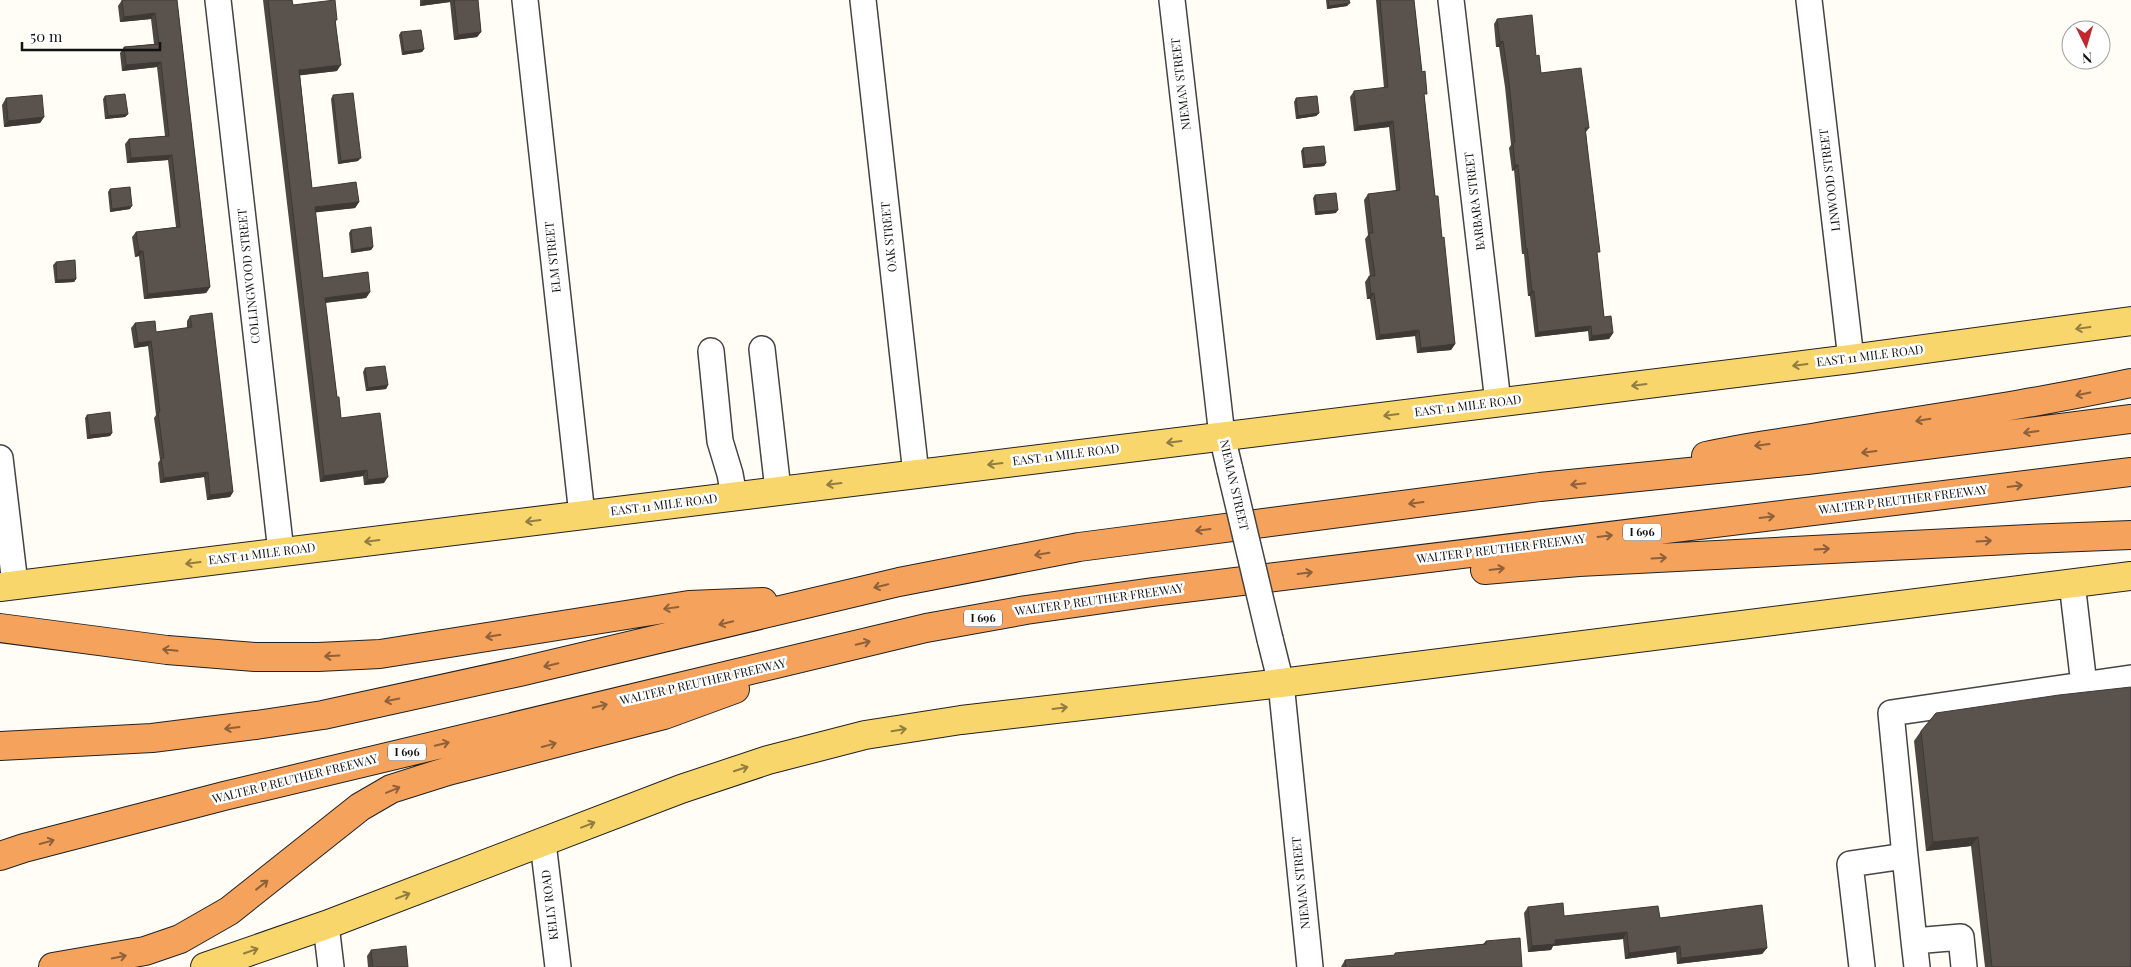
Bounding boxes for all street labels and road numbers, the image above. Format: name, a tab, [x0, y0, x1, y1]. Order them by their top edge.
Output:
street label: NIEMAN STREET	[1166, 37, 1194, 131]
street label: LINWOOD STREET	[1815, 127, 1843, 232]
street label: BARBARA STREET	[1460, 150, 1488, 251]
street label: OAK STREET	[876, 201, 900, 273]
street label: COLLINGWOOD STREET	[233, 207, 263, 345]
street label: ELM STREET	[540, 220, 564, 294]
street label: EAST 11 MILE ROAD	[1815, 340, 1925, 370]
street label: EAST 11 MILE ROAD	[1413, 390, 1523, 420]
street label: NIEMAN STREET	[1217, 438, 1253, 532]
street label: EAST 11 MILE ROAD	[1011, 439, 1121, 469]
street label: WALTER P REUTHER FREEWAY	[1817, 481, 1989, 517]
street label: EAST 11 MILE ROAD	[609, 489, 719, 519]
road number: I 696	[1623, 524, 1661, 540]
street label: WALTER P REUTHER FREEWAY	[1415, 530, 1587, 566]
street label: EAST 11 MILE ROAD	[207, 538, 317, 568]
street label: WALTER P REUTHER FREEWAY	[1013, 579, 1185, 619]
road number: I 696	[964, 610, 1002, 626]
street label: WALTER P REUTHER FREEWAY	[617, 654, 788, 708]
road number: I 696	[388, 744, 426, 760]
street label: WALTER P REUTHER FREEWAY	[209, 749, 380, 807]
street label: NIEMAN STREET	[1287, 836, 1313, 930]
street label: KELLY ROAD	[537, 869, 561, 941]

